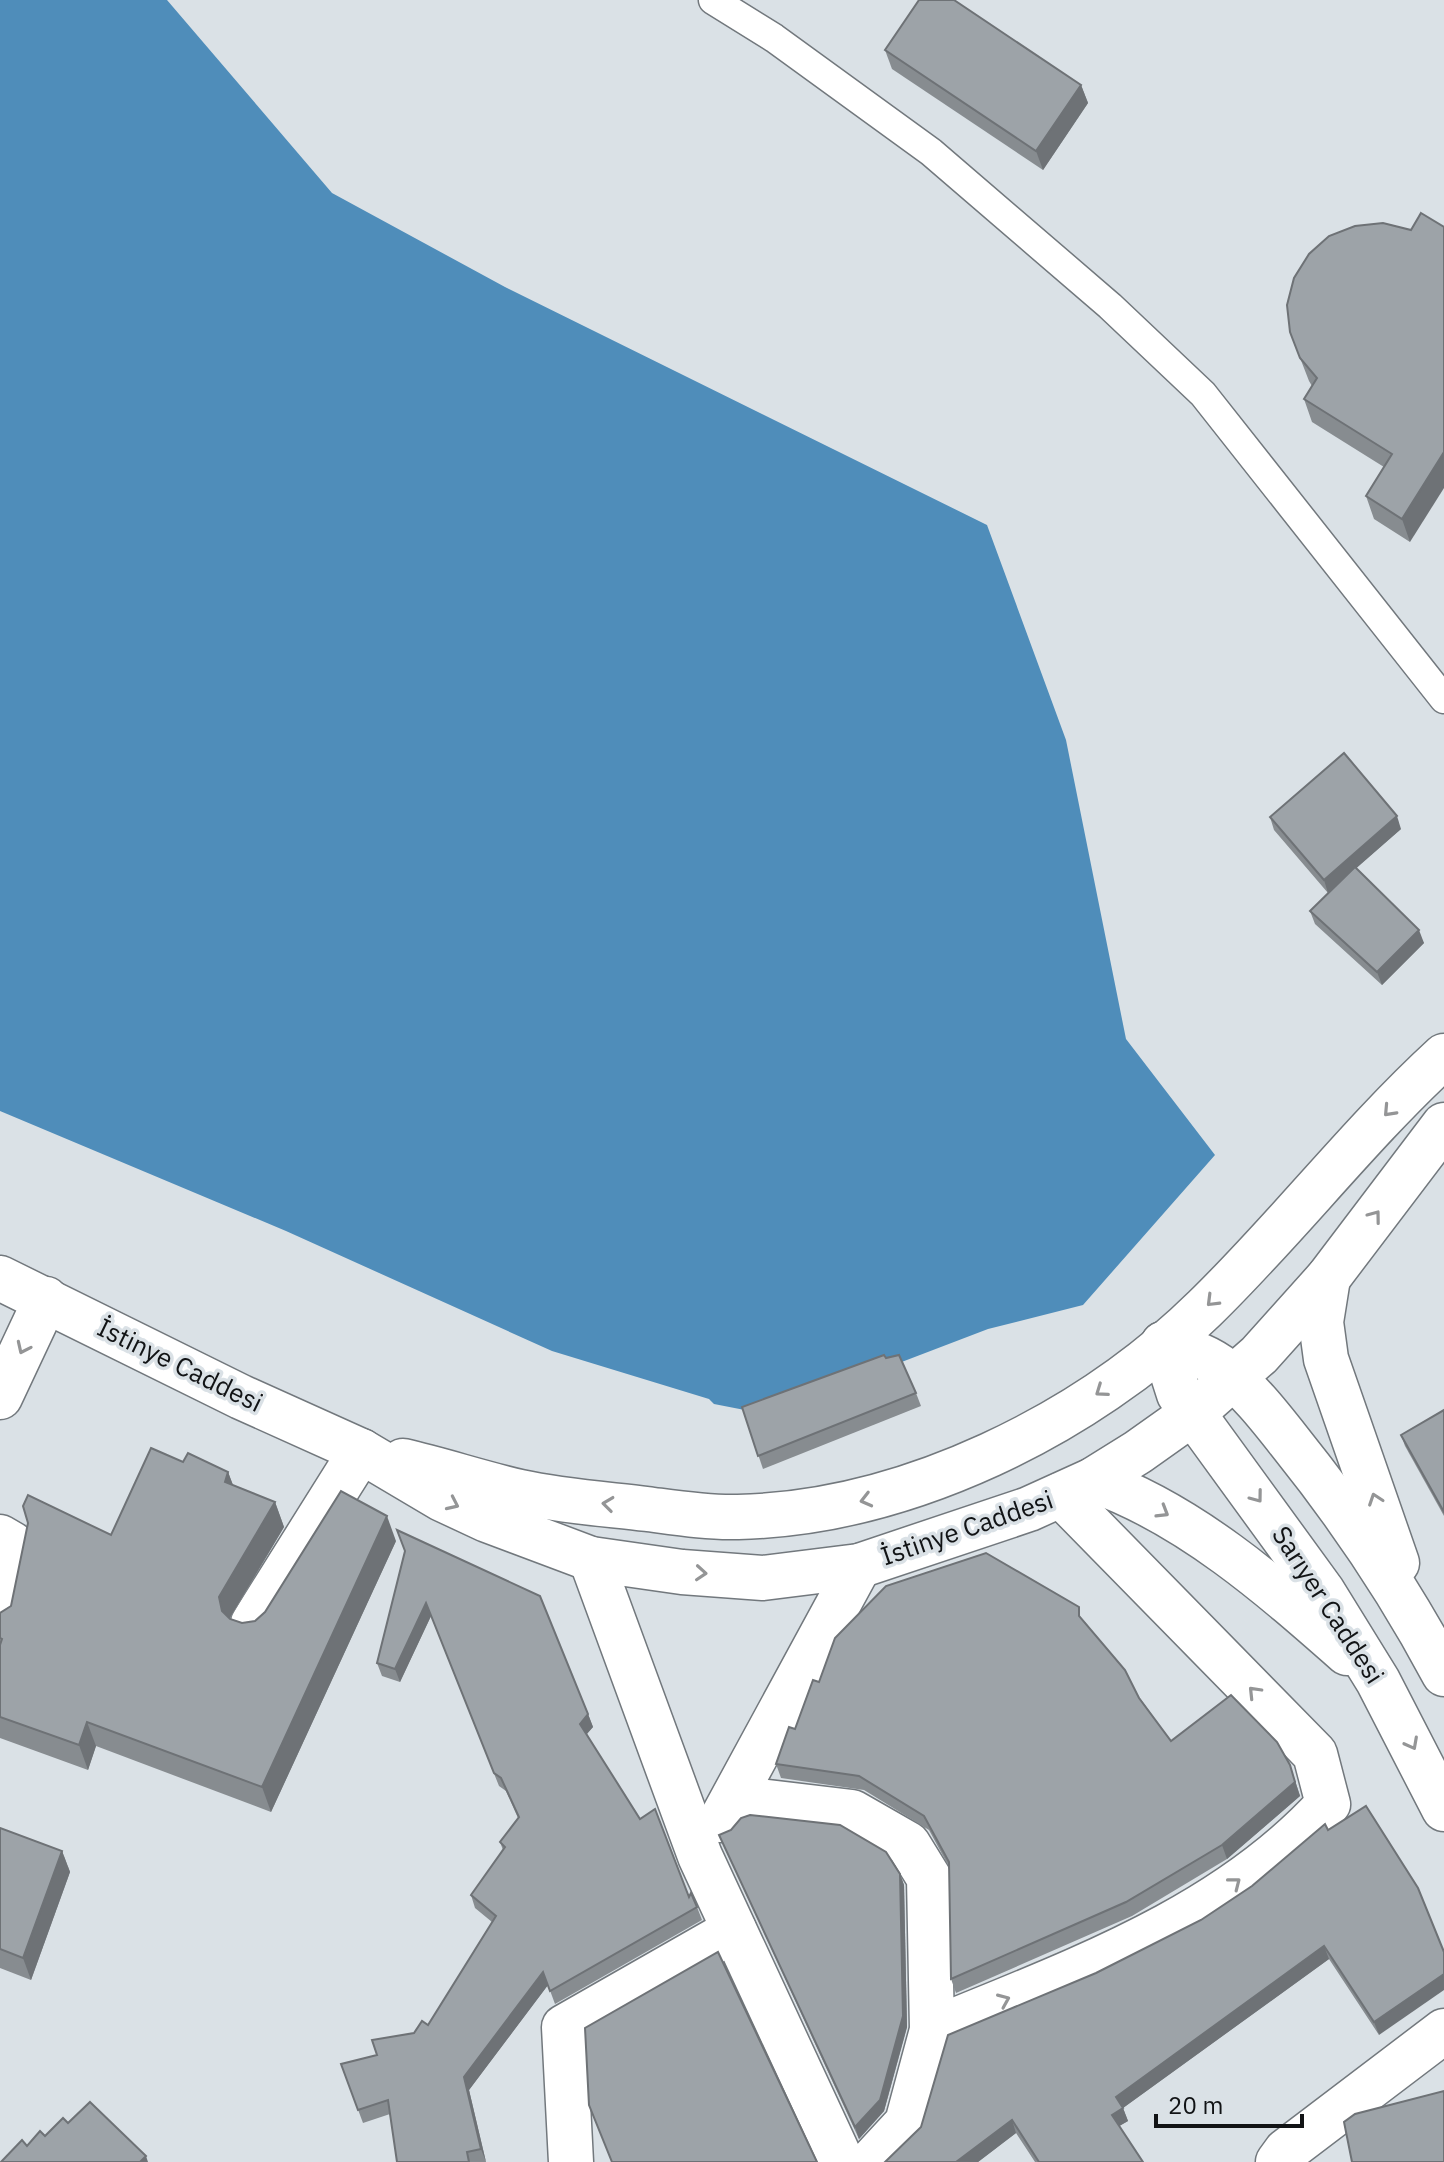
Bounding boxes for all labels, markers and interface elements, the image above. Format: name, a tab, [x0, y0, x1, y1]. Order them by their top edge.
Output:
one-way arrow	[1383, 1102, 1398, 1116]
one-way arrow	[1365, 1210, 1379, 1225]
one-way arrow	[1207, 1292, 1221, 1307]
street label: İstinye Caddesi	[92, 1309, 269, 1419]
one-way arrow	[17, 1339, 33, 1354]
one-way arrow	[1095, 1381, 1109, 1396]
street label: İstinye Caddesi	[876, 1482, 1057, 1572]
one-way arrow	[1247, 1489, 1261, 1503]
one-way arrow	[859, 1490, 873, 1507]
one-way arrow	[1368, 1493, 1385, 1507]
one-way arrow	[444, 1494, 459, 1510]
one-way arrow	[601, 1496, 615, 1513]
one-way arrow	[1154, 1502, 1169, 1518]
street label: Sarıyer Caddesi	[1265, 1519, 1393, 1690]
one-way arrow	[695, 1564, 708, 1581]
one-way arrow	[1249, 1687, 1264, 1701]
one-way arrow	[1402, 1736, 1418, 1750]
one-way arrow	[1226, 1879, 1241, 1893]
one-way arrow	[996, 1994, 1010, 2010]
scale bar	[1156, 2078, 1302, 2128]
text: 20 m	[1168, 2089, 1223, 2121]

